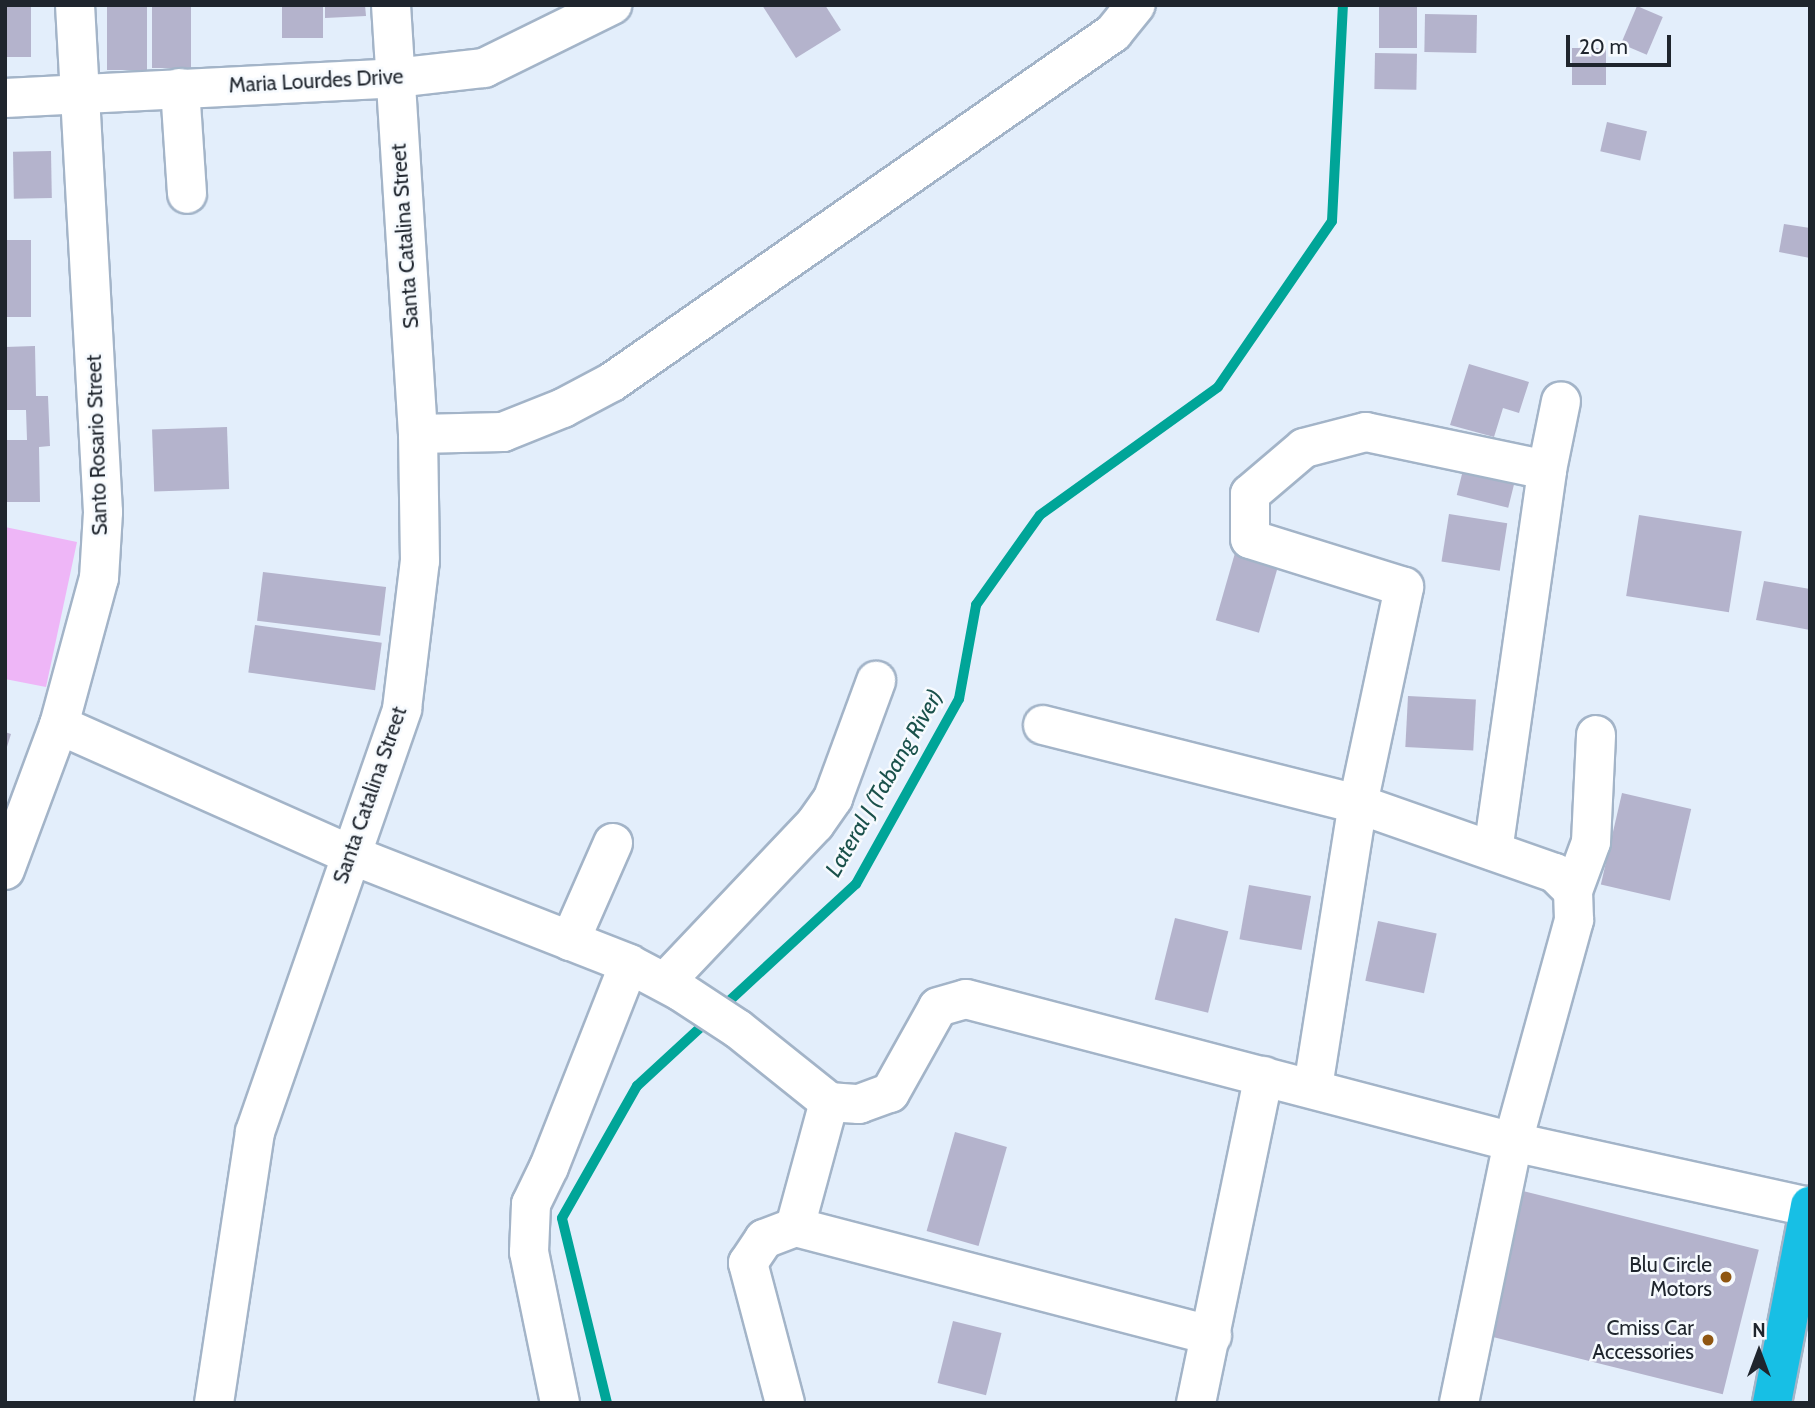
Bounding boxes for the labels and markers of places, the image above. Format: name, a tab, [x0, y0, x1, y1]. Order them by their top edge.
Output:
place label: Blu Circle Motors	[1629, 1252, 1712, 1302]
marker: Blu Circle Motors	[1718, 1269, 1734, 1285]
place label: Cmiss Car Accessories	[1592, 1315, 1694, 1365]
marker: Cmiss Car Accessories	[1700, 1332, 1716, 1348]

